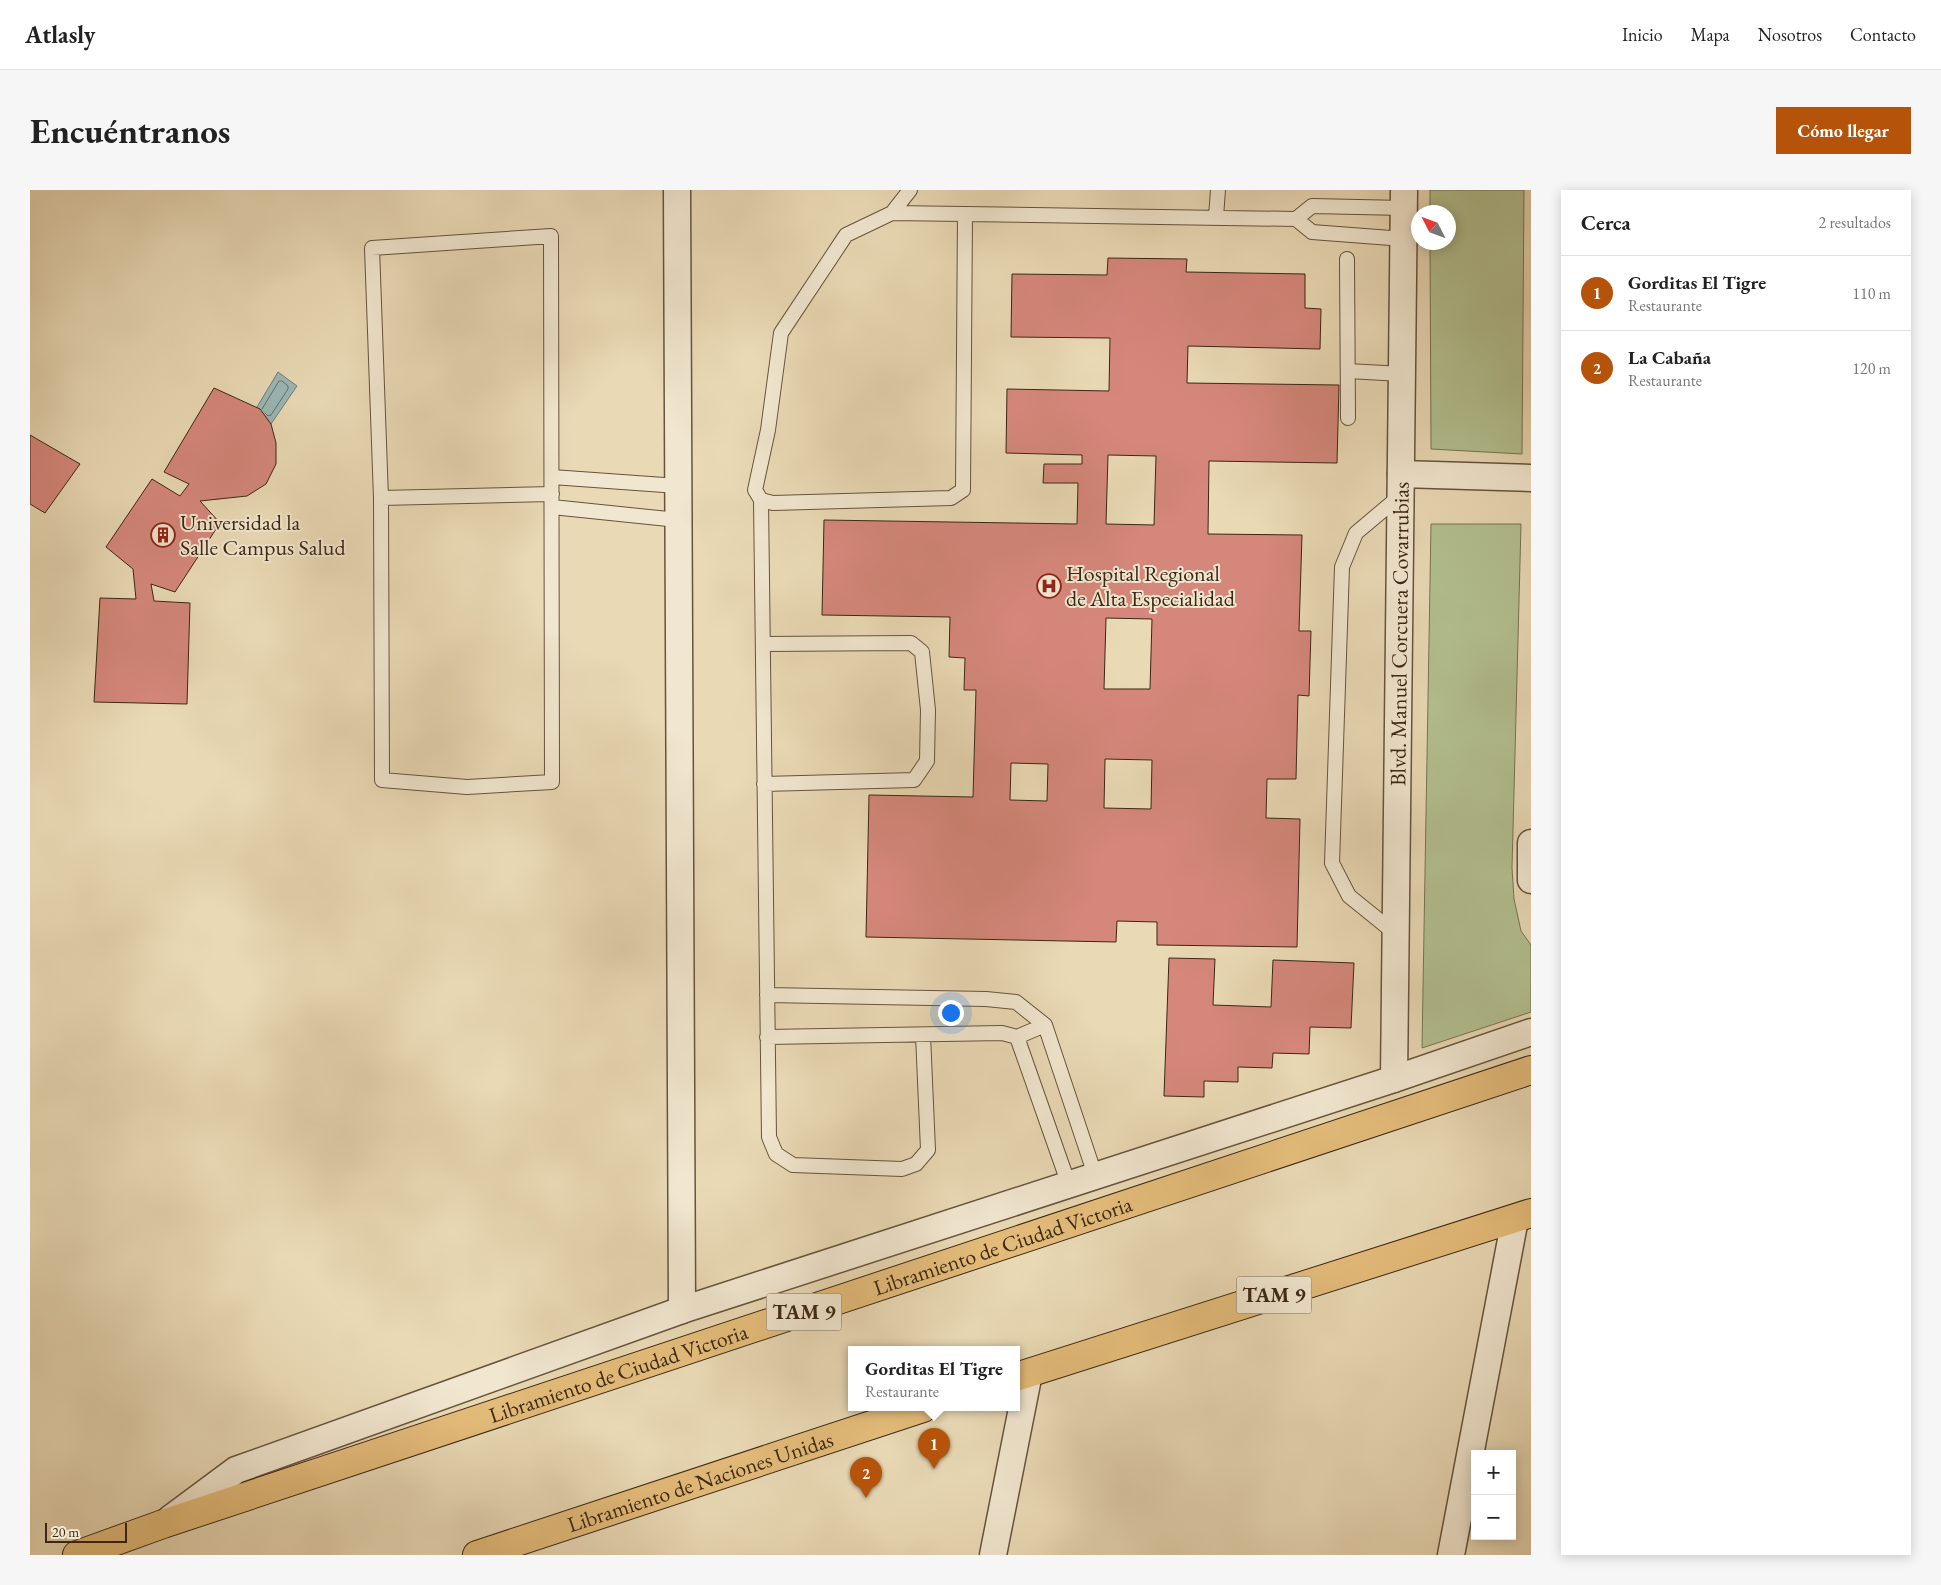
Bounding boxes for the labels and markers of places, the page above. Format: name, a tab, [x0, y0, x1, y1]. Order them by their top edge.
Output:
place label: Universidad la Salle Campus Salud	[180, 508, 346, 562]
building icon: Universidad la Salle Campus Salud	[150, 522, 176, 548]
place label: Hospital Regional de Alta Especialidad	[1066, 559, 1236, 613]
hospital icon: Hospital Regional de Alta Especialidad	[1036, 573, 1062, 599]
pin: 1	[918, 1428, 950, 1469]
pin: 2	[850, 1457, 882, 1498]

